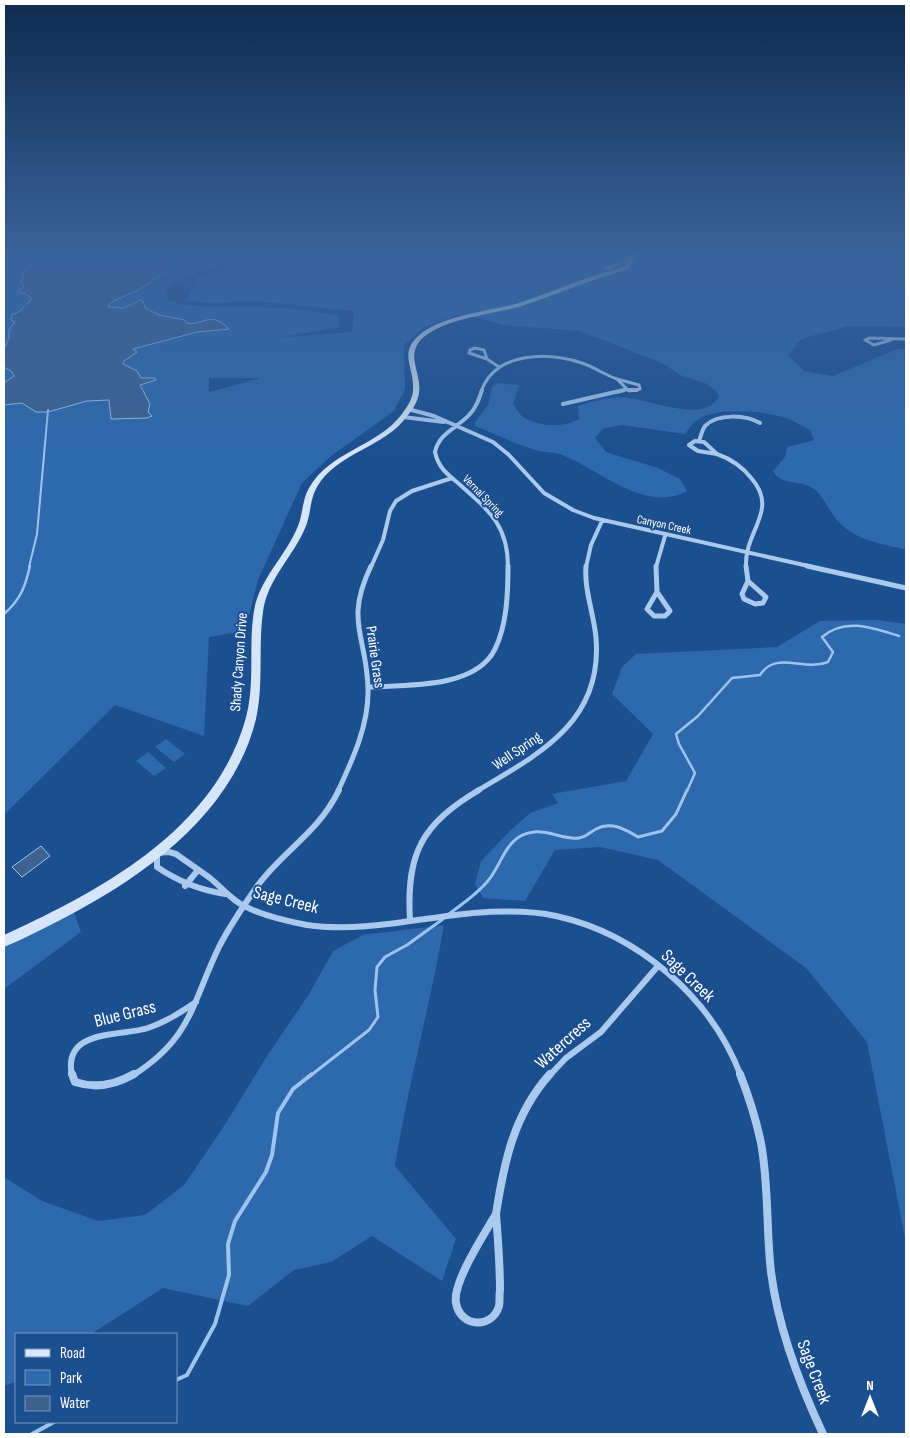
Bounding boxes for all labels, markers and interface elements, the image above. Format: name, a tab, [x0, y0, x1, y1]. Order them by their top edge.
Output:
street label: Vernal Spring	[459, 472, 507, 520]
street label: Canyon Creek	[635, 512, 693, 538]
street label: Shady Canyon Drive	[226, 612, 252, 712]
street label: Prairie Grass	[361, 625, 389, 689]
street label: Well Spring	[489, 728, 545, 774]
street label: Sage Creek	[251, 882, 321, 918]
street label: Sage Creek	[657, 945, 719, 1007]
street label: Blue Grass	[92, 996, 158, 1032]
street label: Watercress	[531, 1013, 595, 1073]
legend	[15, 1333, 178, 1423]
street label: Sage Creek	[792, 1337, 836, 1407]
text: Road	[60, 1344, 85, 1363]
text: Park	[60, 1369, 82, 1388]
north arrow	[845, 1373, 895, 1423]
text: N	[866, 1377, 874, 1394]
text: Water	[60, 1394, 91, 1413]

